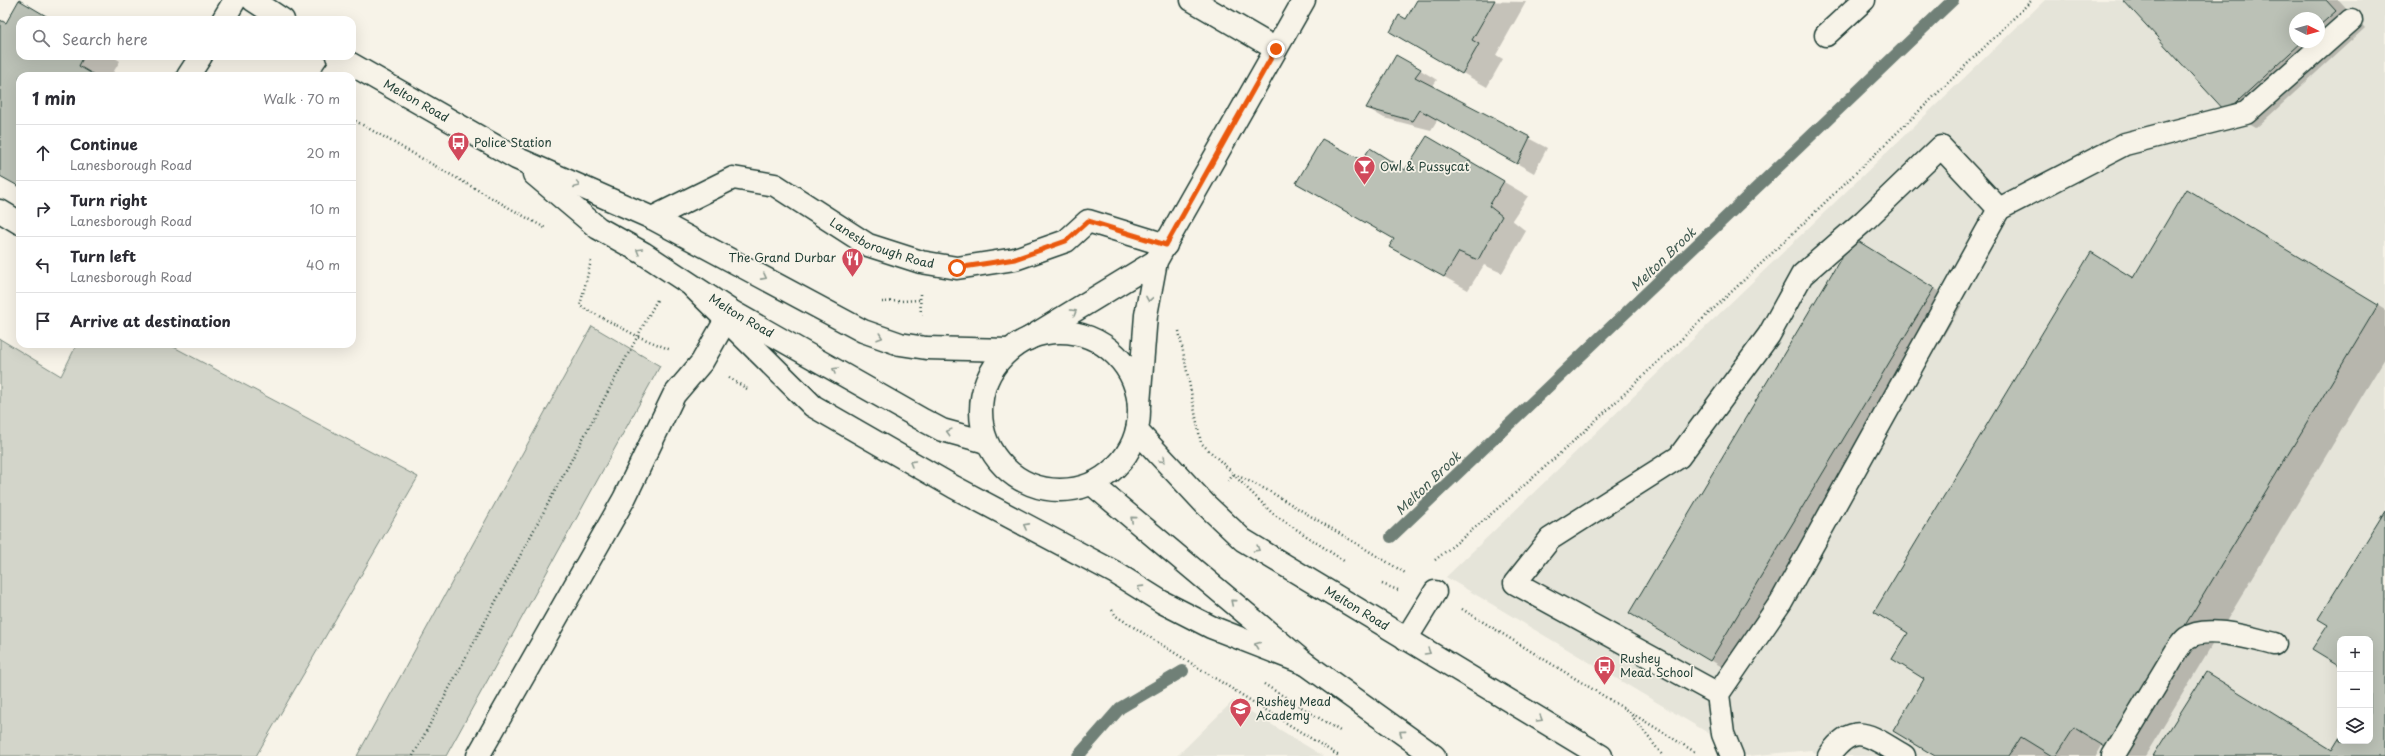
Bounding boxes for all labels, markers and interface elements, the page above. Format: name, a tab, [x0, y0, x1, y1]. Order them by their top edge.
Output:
north arrow	[2289, 12, 2325, 48]
search box	[16, 16, 356, 60]
icon: search	[30, 27, 52, 49]
text: Search here	[62, 27, 148, 50]
route end	[1267, 40, 1285, 58]
street label: Melton Road	[381, 74, 453, 126]
text: 1 min	[32, 85, 76, 111]
text: Walk · 70 m	[263, 89, 340, 108]
bus stop icon: Police Station	[446, 130, 472, 163]
text: Continue	[70, 132, 138, 155]
place label: Police Station	[474, 133, 552, 151]
icon: ahead	[32, 142, 54, 164]
text: 20 m	[306, 143, 340, 162]
bar icon: Owl & Pussycat	[1351, 154, 1377, 187]
text: Lanesborough Road	[70, 155, 192, 174]
place label: Owl & Pussycat	[1380, 157, 1470, 175]
one-way arrow	[573, 180, 580, 188]
text: Turn right	[70, 188, 147, 211]
icon: right	[32, 198, 54, 220]
text: 10 m	[310, 199, 340, 218]
text: Lanesborough Road	[70, 211, 192, 230]
street label: Lanesborough Road	[827, 213, 936, 272]
water label: Melton Brook	[1626, 222, 1700, 295]
text: Turn left	[70, 244, 136, 267]
restaurant icon: The Grand Durbar	[839, 245, 865, 278]
one-way arrow	[636, 248, 643, 255]
place label: The Grand Durbar	[729, 248, 837, 266]
icon: left	[32, 254, 54, 276]
text: 40 m	[306, 255, 340, 274]
route start	[948, 259, 966, 277]
text: Lanesborough Road	[70, 267, 192, 286]
one-way arrow	[760, 273, 767, 280]
street label: Melton Road	[706, 289, 777, 342]
one-way arrow	[1145, 296, 1153, 302]
text: Arrive at destination	[70, 309, 231, 332]
one-way arrow	[1070, 309, 1077, 316]
icon: arrive	[32, 310, 54, 332]
one-way arrow	[876, 332, 883, 340]
one-way arrow	[832, 368, 839, 375]
one-way arrow	[945, 428, 952, 437]
water label: Melton Brook	[1391, 446, 1465, 519]
one-way arrow	[1158, 455, 1166, 463]
one-way arrow	[909, 460, 916, 467]
one-way arrow	[1131, 516, 1138, 523]
one-way arrow	[1023, 523, 1030, 530]
one-way arrow	[1253, 544, 1260, 551]
street label: Melton Road	[1322, 581, 1393, 634]
one-way arrow	[1137, 586, 1144, 593]
one-way arrow	[1230, 600, 1237, 607]
map controls	[2337, 636, 2373, 744]
button: +	[2337, 636, 2373, 672]
one-way arrow	[1253, 641, 1260, 649]
one-way arrow	[1424, 647, 1431, 655]
place label: Rushey Mead School	[1620, 649, 1693, 681]
bus stop icon: Rushey Mead School	[1592, 653, 1618, 686]
button: −	[2337, 672, 2373, 708]
place label: Rushey Mead Academy	[1256, 692, 1331, 724]
school or university icon: Rushey Mead Academy	[1228, 696, 1254, 729]
button: layers	[2337, 708, 2373, 744]
one-way arrow	[1536, 714, 1543, 722]
one-way arrow	[1399, 730, 1406, 738]

